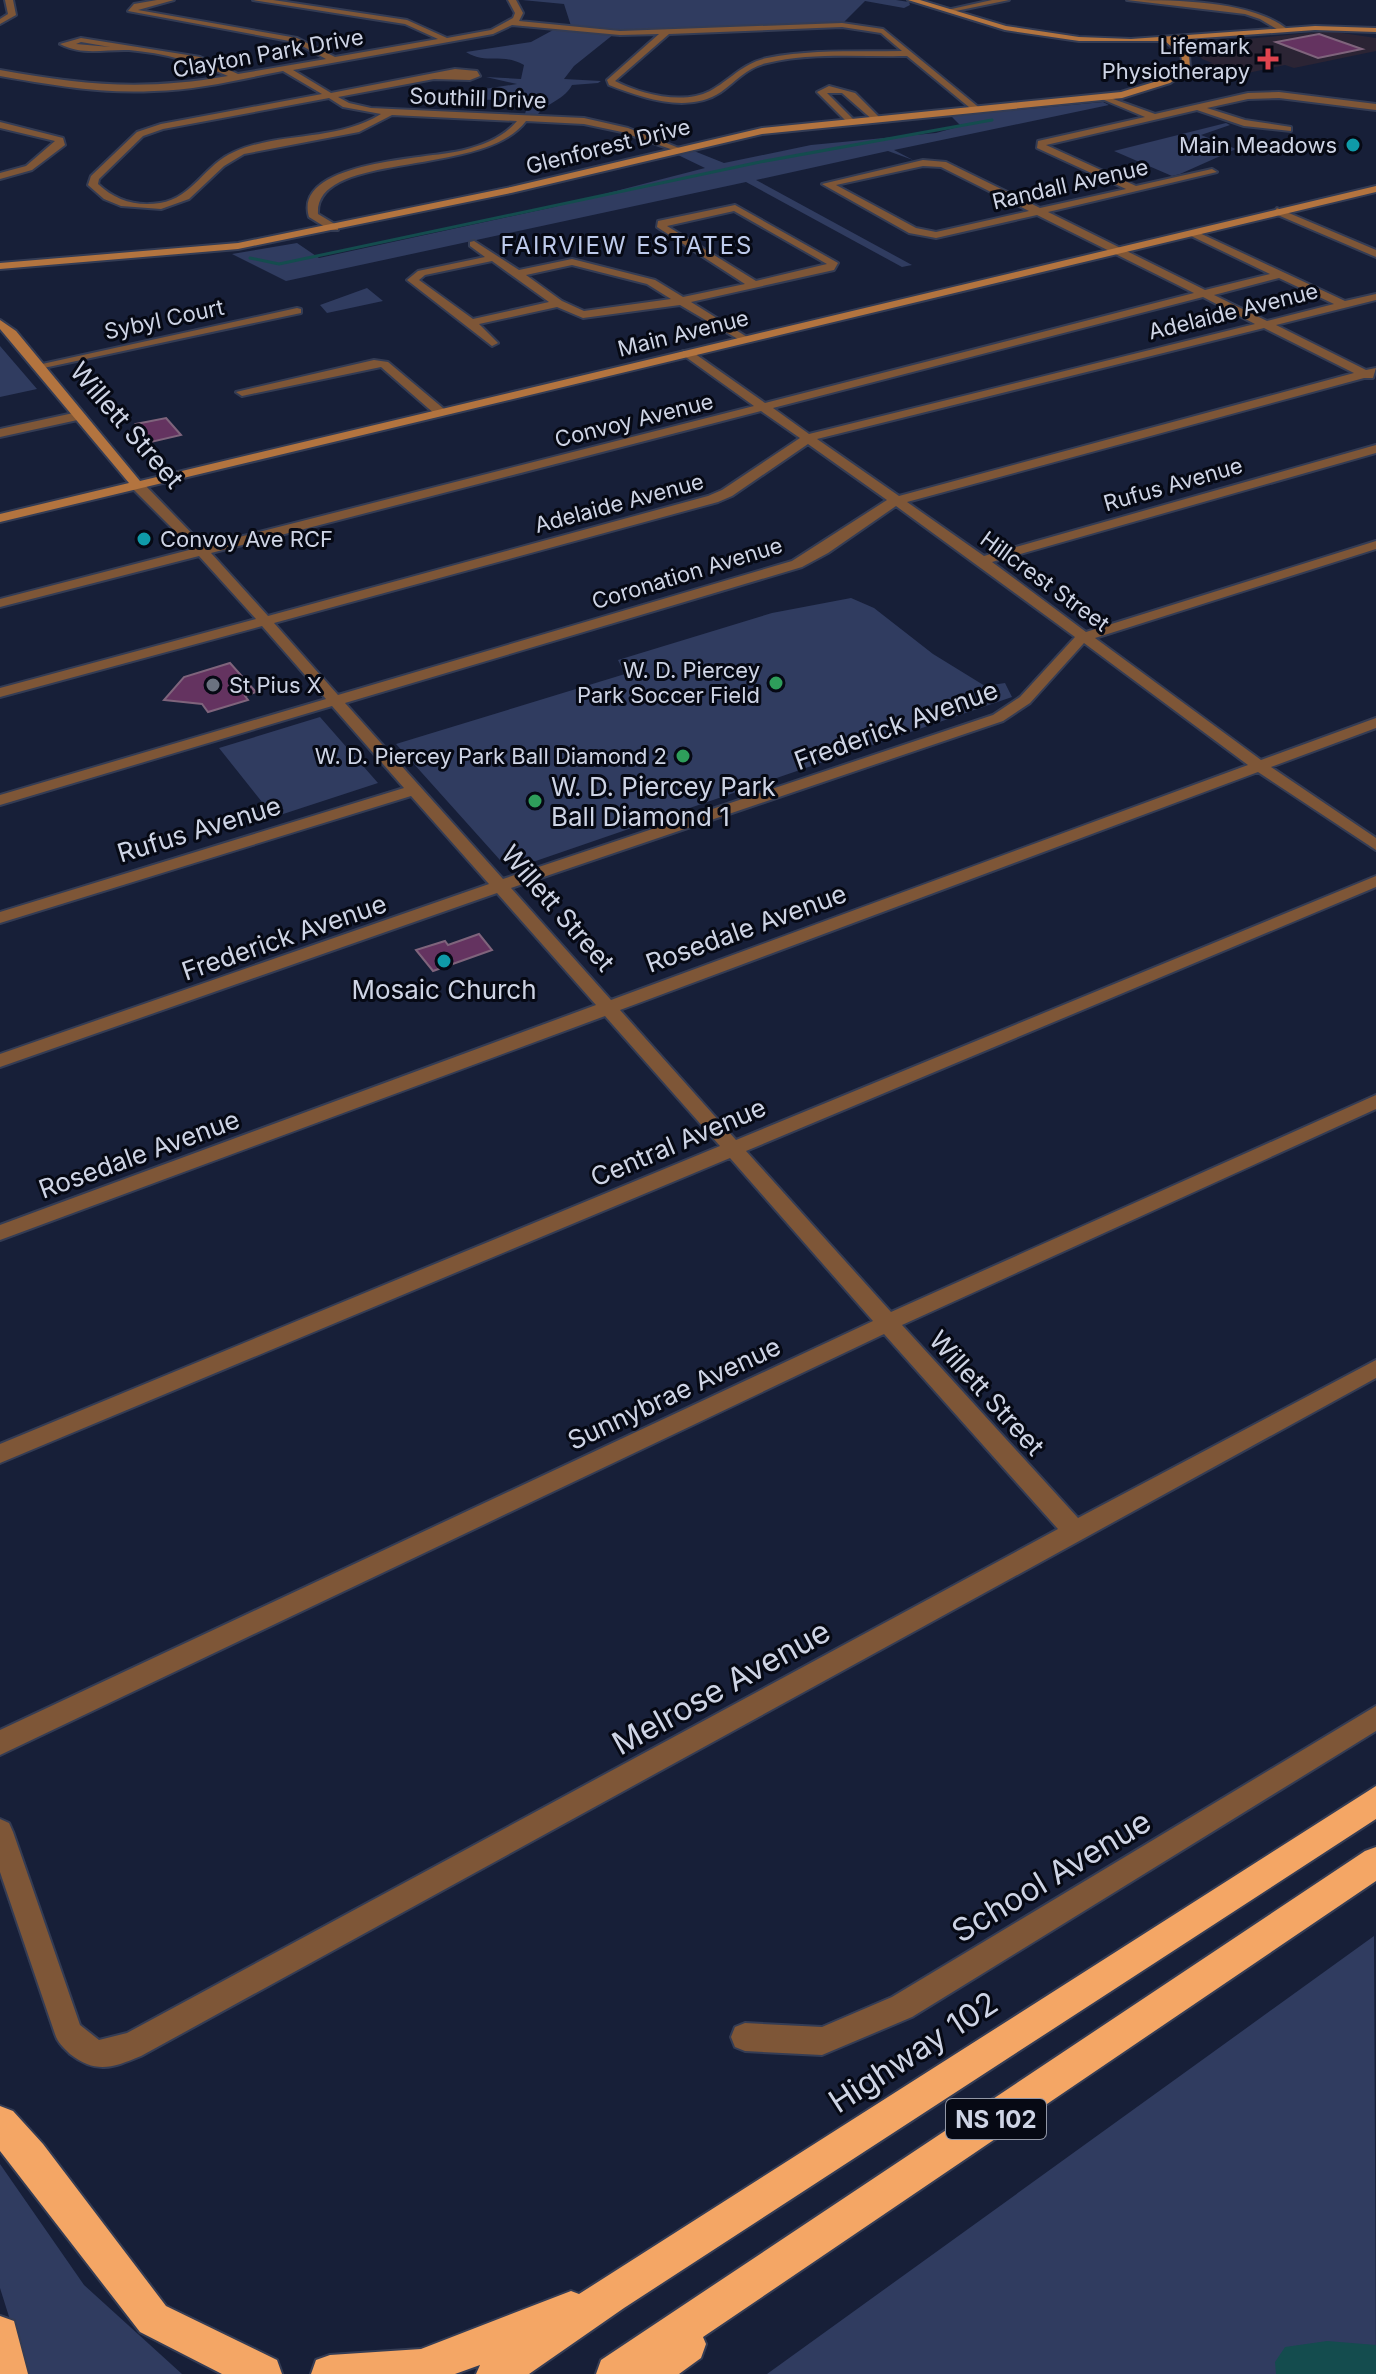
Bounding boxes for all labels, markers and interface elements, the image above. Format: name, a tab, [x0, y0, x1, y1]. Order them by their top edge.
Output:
street label: Clayton Park Drive	[171, 23, 365, 83]
place label: Lifemark Physiotherapy	[1102, 33, 1250, 84]
marker: Lifemark Physiotherapy	[1257, 48, 1279, 70]
street label: Southill Drive	[409, 83, 547, 113]
street label: Glenforest Drive	[523, 113, 693, 179]
place label: Main Meadows	[1179, 132, 1337, 158]
marker: Main Meadows	[1344, 136, 1362, 154]
street label: Randall Avenue	[989, 153, 1151, 215]
district label: FAIRVIEW ESTATES	[501, 231, 753, 260]
street label: Adelaide Avenue	[1145, 277, 1321, 345]
street label: Sybyl Court	[102, 294, 226, 344]
street label: Main Avenue	[615, 304, 751, 362]
street label: Willett Street	[64, 356, 190, 494]
street label: Convoy Avenue	[552, 388, 716, 452]
street label: Rufus Avenue	[1100, 452, 1246, 516]
street label: Adelaide Avenue	[531, 468, 707, 538]
place label: Convoy Ave RCF	[160, 526, 333, 552]
street label: Hillcrest Street	[976, 526, 1114, 636]
marker: Convoy Ave RCF	[135, 530, 153, 548]
street label: Coronation Avenue	[589, 532, 785, 614]
place label: W. D. Piercey Park Soccer Field	[577, 657, 760, 708]
place label: St Pius X	[229, 672, 322, 698]
marker: W. D. Piercey Park Soccer Field	[767, 674, 785, 692]
street label: Frederick Avenue	[790, 674, 1002, 776]
marker: St Pius X	[204, 676, 222, 694]
place label: W. D. Piercey Park Ball Diamond 2	[315, 743, 667, 769]
marker: W. D. Piercey Park Ball Diamond 2	[674, 747, 692, 765]
place label: W. D. Piercey Park Ball Diamond 1	[551, 771, 776, 832]
street label: Rufus Avenue	[113, 789, 285, 869]
marker: W. D. Piercey Park Ball Diamond 1	[526, 792, 544, 810]
street label: Willett Street	[495, 839, 621, 977]
street label: Rosedale Avenue	[641, 877, 851, 979]
street label: Frederick Avenue	[178, 887, 390, 987]
marker: Mosaic Church	[435, 952, 453, 970]
place label: Mosaic Church	[351, 974, 537, 1005]
street label: Central Avenue	[586, 1091, 770, 1193]
street label: Rosedale Avenue	[34, 1103, 244, 1205]
street label: Willett Street	[923, 1324, 1051, 1462]
street label: Sunnybrae Avenue	[563, 1330, 785, 1456]
street label: Melrose Avenue	[605, 1611, 837, 1763]
street label: School Avenue	[944, 1801, 1158, 1951]
street label: Highway 102	[821, 1983, 1005, 2121]
road number: NS 102	[946, 2099, 1046, 2139]

